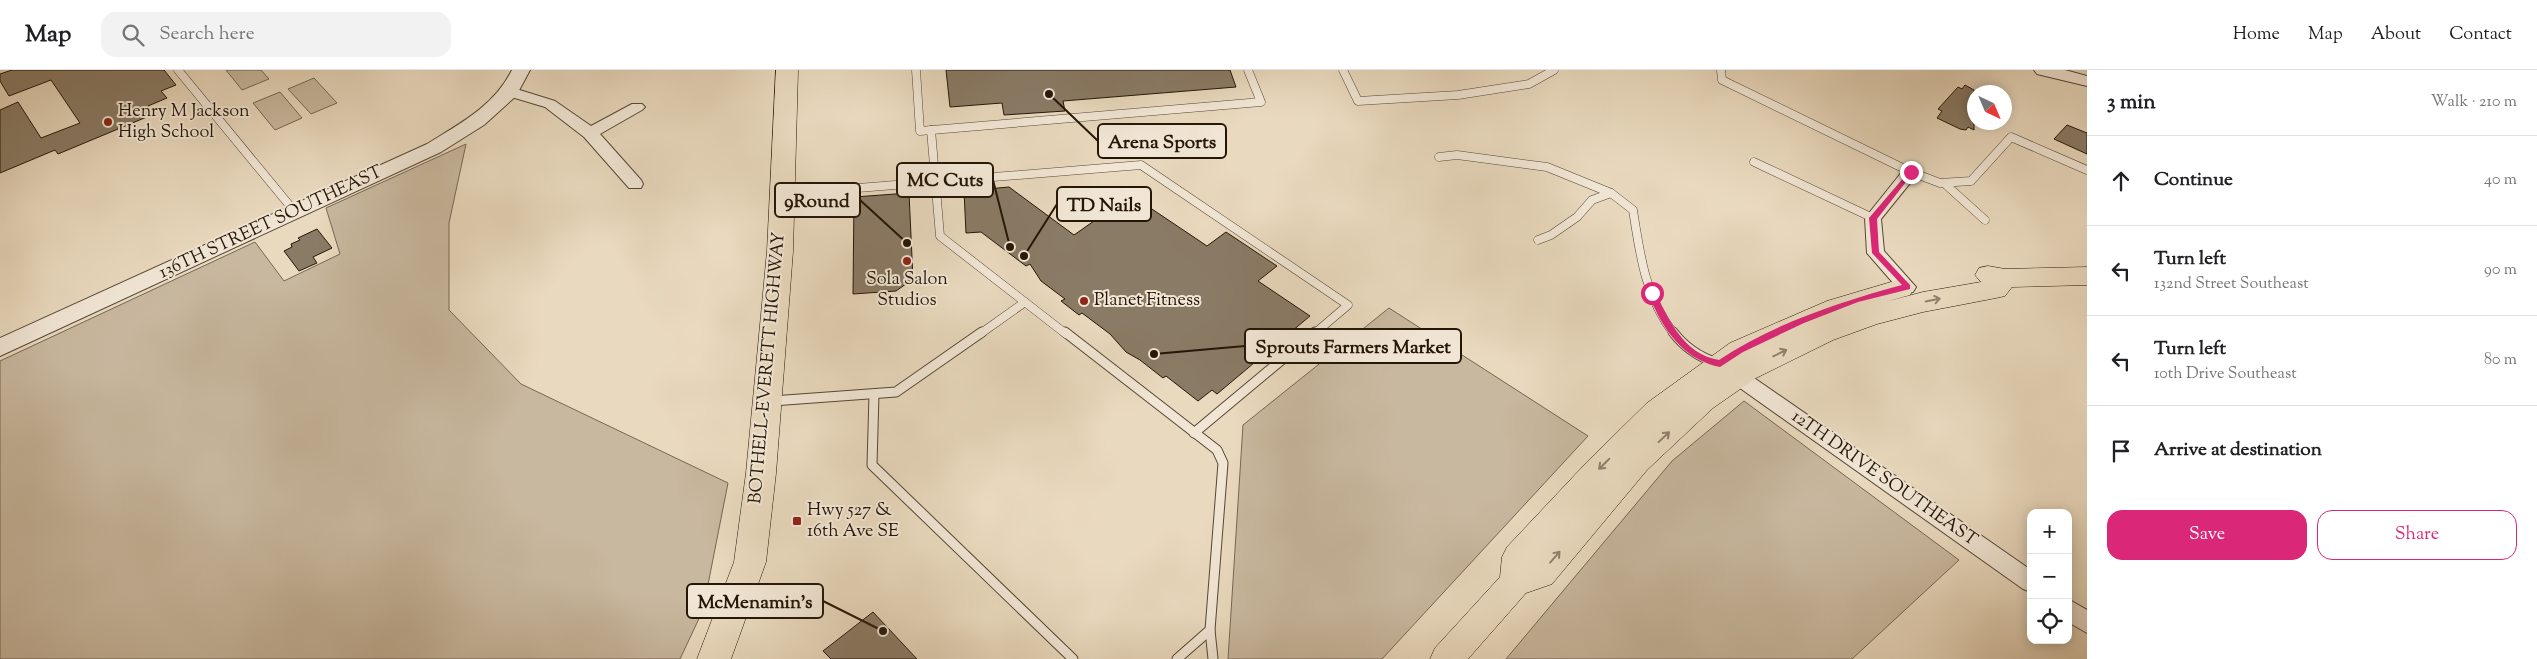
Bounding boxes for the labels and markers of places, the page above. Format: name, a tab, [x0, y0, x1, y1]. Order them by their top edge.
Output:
place label: Henry M Jackson High School	[118, 99, 250, 146]
marker: Henry M Jackson High School	[102, 116, 114, 128]
callout: Arena Sports	[1098, 124, 1226, 158]
callout: MC Cuts	[897, 163, 993, 197]
callout: 9Round	[775, 183, 860, 217]
callout: TD Nails	[1057, 187, 1151, 221]
marker: Sola Salon Studios	[901, 255, 913, 267]
place label: Sola Salon Studios	[866, 267, 948, 314]
place label: Planet Fitness	[1094, 288, 1200, 314]
marker: Planet Fitness	[1078, 295, 1090, 307]
callout: Sprouts Farmers Market	[1245, 329, 1461, 363]
place label: Hwy 527 & 16th Ave SE	[807, 498, 899, 545]
marker: Hwy 527 & 16th Ave SE	[791, 515, 803, 527]
callout: McMenamin's	[687, 584, 823, 618]

